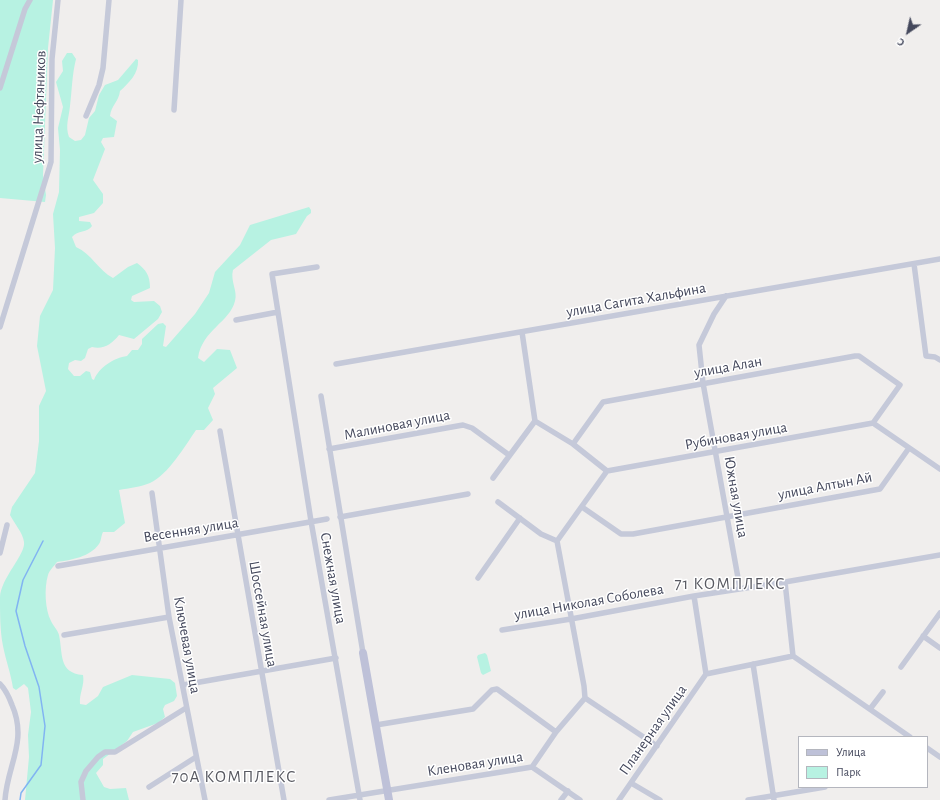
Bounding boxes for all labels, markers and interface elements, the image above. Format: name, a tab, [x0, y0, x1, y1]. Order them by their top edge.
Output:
north arrow	[888, 12, 928, 52]
text: С	[895, 36, 907, 49]
street label: улица Нефтяников	[28, 50, 50, 164]
street label: улица Сагита Хальфина	[565, 279, 707, 321]
street label: улица Алан	[693, 352, 763, 382]
street label: Малиновая улица	[342, 406, 452, 444]
street label: Рубиновая улица	[683, 418, 789, 454]
street label: Южная улица	[720, 455, 752, 539]
street label: улица Алтын Ай	[776, 468, 874, 504]
street label: Весенняя улица	[142, 514, 240, 546]
street label: Снежная улица	[316, 531, 350, 625]
street label: Шоссейная улица	[245, 559, 281, 669]
district label: 71 КОМПЛЕКС	[674, 574, 786, 594]
street label: улица Николая Соболева	[513, 580, 665, 624]
street label: Ключевая улица	[170, 595, 204, 695]
street label: Планерная улица	[615, 681, 691, 779]
legend	[798, 736, 928, 788]
text: Улица	[836, 746, 866, 758]
street label: Кленовая улица	[426, 748, 524, 780]
text: Парк	[836, 766, 861, 778]
district label: 70А КОМПЛЕКС	[171, 767, 297, 787]

